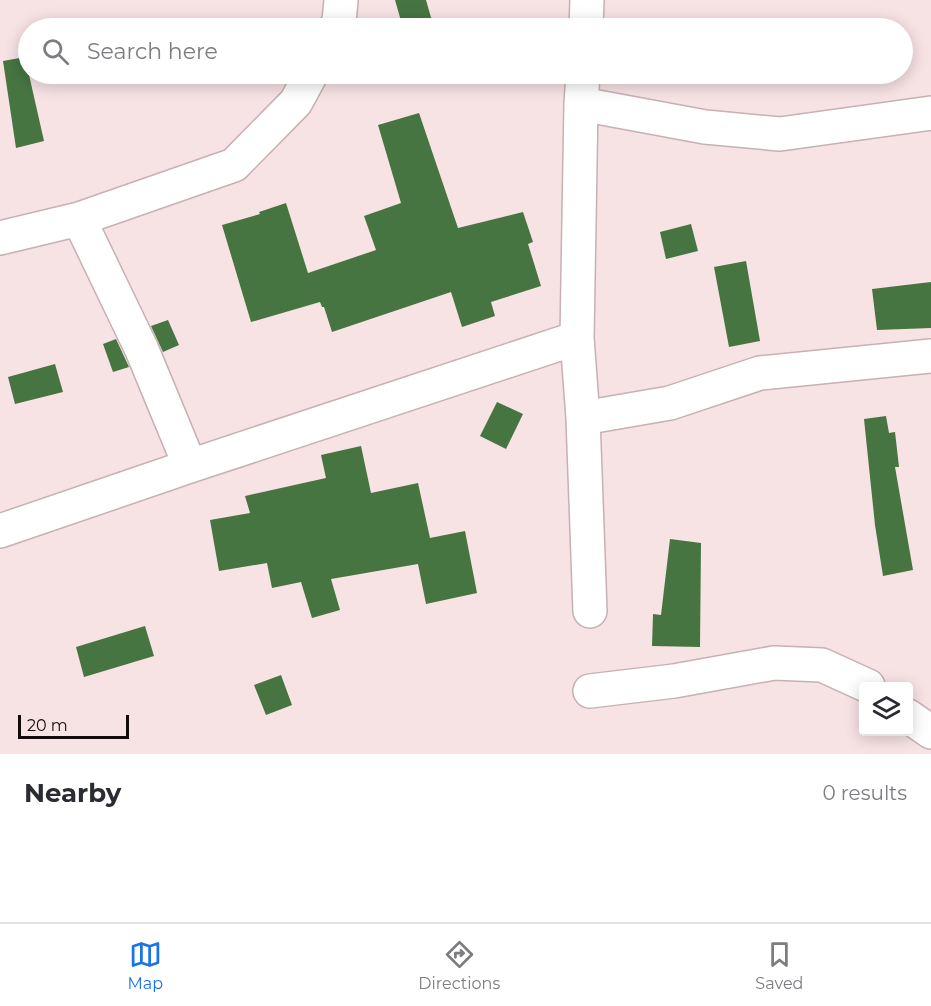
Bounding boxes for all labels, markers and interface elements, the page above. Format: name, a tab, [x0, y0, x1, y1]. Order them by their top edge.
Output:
search box	[18, 18, 913, 84]
icon: search	[39, 35, 72, 68]
text: Search here	[87, 38, 218, 65]
map controls	[859, 682, 913, 736]
button: layers	[859, 682, 913, 736]
scale bar	[18, 712, 129, 740]
text: 20 m	[27, 716, 68, 735]
text: Nearby	[24, 777, 121, 809]
text: 0 results	[822, 781, 907, 805]
tab: Map	[128, 938, 163, 993]
tab: Directions	[418, 938, 500, 993]
tab: Saved	[755, 938, 803, 993]

